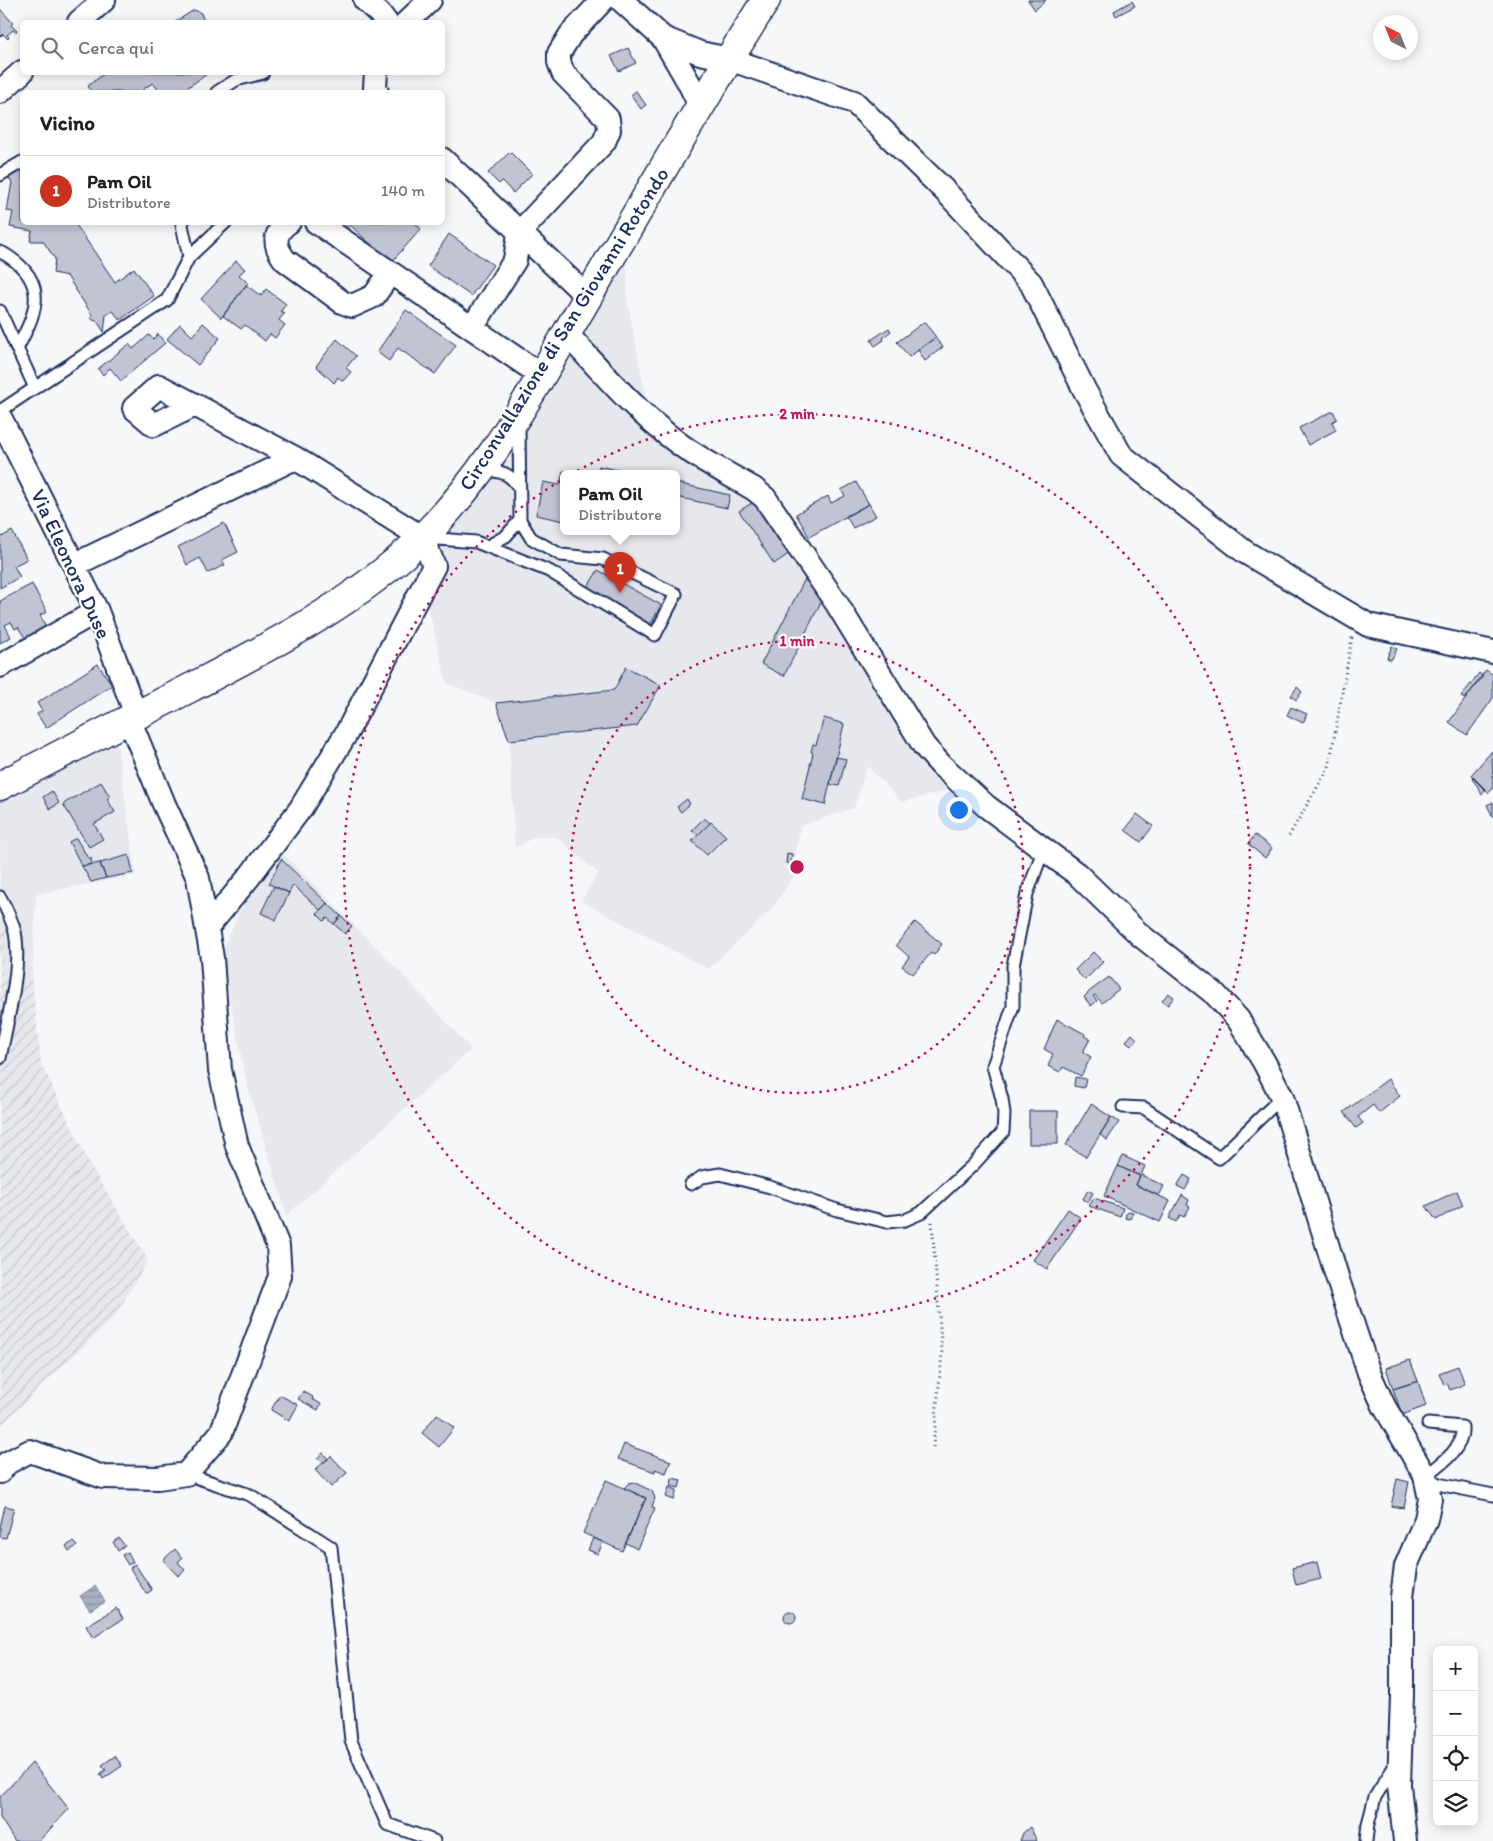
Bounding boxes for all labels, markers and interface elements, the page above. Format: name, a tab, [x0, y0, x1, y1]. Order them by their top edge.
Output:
north arrow	[1373, 15, 1418, 60]
search box	[20, 20, 445, 75]
icon: search	[38, 34, 66, 62]
text: Cerca qui	[78, 36, 154, 59]
text: Vicino	[40, 110, 95, 135]
street label: Circonvallazione di San Giovanni Rotondo	[453, 162, 674, 495]
text: Pam Oil	[87, 170, 151, 193]
text: 1	[52, 181, 60, 200]
text: 140 m	[381, 181, 425, 200]
text: Distributore	[87, 193, 171, 212]
text: 2 min	[779, 405, 816, 423]
popup	[560, 470, 680, 535]
text: Pam Oil	[578, 482, 643, 505]
street label: Via Eleonora Duse	[26, 485, 117, 642]
text: Distributore	[578, 505, 662, 524]
pin: 1	[604, 552, 636, 593]
text: 1 min	[780, 632, 815, 650]
your location	[946, 797, 972, 823]
centre of rings	[788, 858, 806, 876]
map controls	[1433, 1646, 1478, 1826]
button: +	[1433, 1646, 1478, 1691]
button: −	[1433, 1691, 1478, 1736]
button: locate	[1433, 1736, 1478, 1781]
button: layers	[1433, 1781, 1478, 1826]

